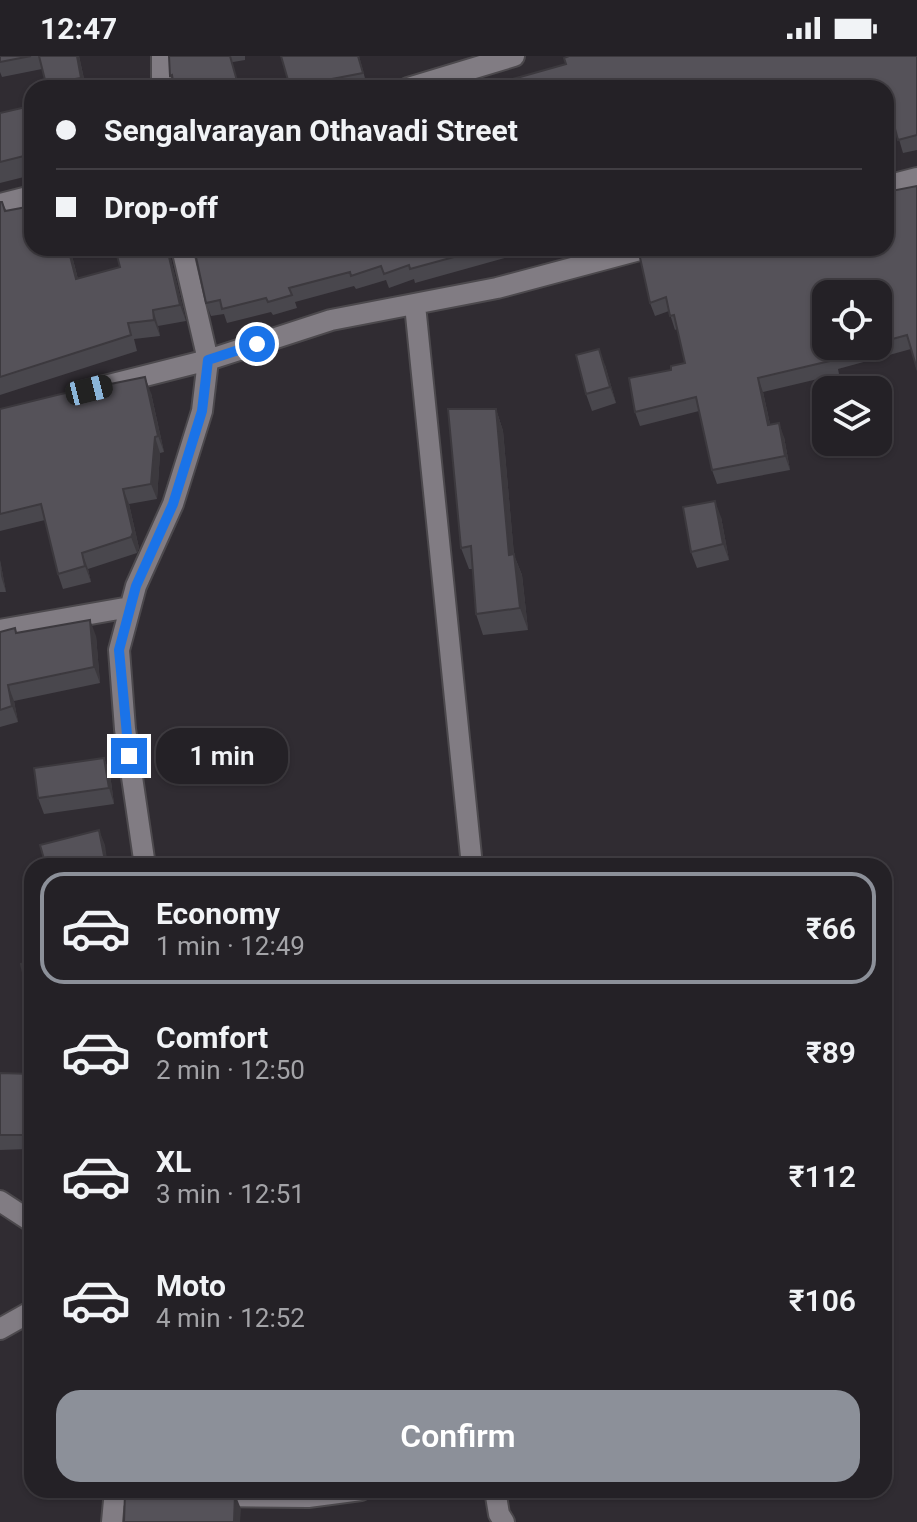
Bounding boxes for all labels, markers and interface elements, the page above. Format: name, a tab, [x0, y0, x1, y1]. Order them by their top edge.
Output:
text: 12:47	[40, 11, 117, 46]
text: Sengalvarayan Othavadi Street	[104, 113, 518, 148]
text: Drop-off	[104, 190, 218, 225]
map controls	[812, 280, 892, 456]
button: locate	[812, 280, 892, 360]
route start	[239, 326, 275, 362]
car	[63, 373, 115, 407]
button: layers	[812, 376, 892, 456]
callout: 1 min	[157, 728, 289, 784]
route end	[111, 738, 147, 774]
text: 1 min	[189, 741, 255, 771]
icon: car	[60, 892, 132, 964]
text: Economy	[156, 896, 280, 931]
text: ₹66	[806, 911, 856, 946]
text: 1 min · 12:49	[156, 931, 305, 961]
icon: car	[60, 1016, 132, 1088]
text: Comfort	[156, 1020, 268, 1055]
text: ₹89	[806, 1035, 856, 1070]
text: 2 min · 12:50	[156, 1055, 305, 1085]
icon: car	[60, 1140, 132, 1212]
text: XL	[156, 1144, 191, 1179]
text: ₹112	[789, 1159, 856, 1194]
text: 3 min · 12:51	[156, 1179, 305, 1209]
icon: car	[60, 1264, 132, 1336]
text: Moto	[156, 1268, 226, 1303]
text: ₹106	[789, 1283, 856, 1318]
text: 4 min · 12:52	[156, 1303, 305, 1333]
button: Confirm	[56, 1390, 860, 1482]

